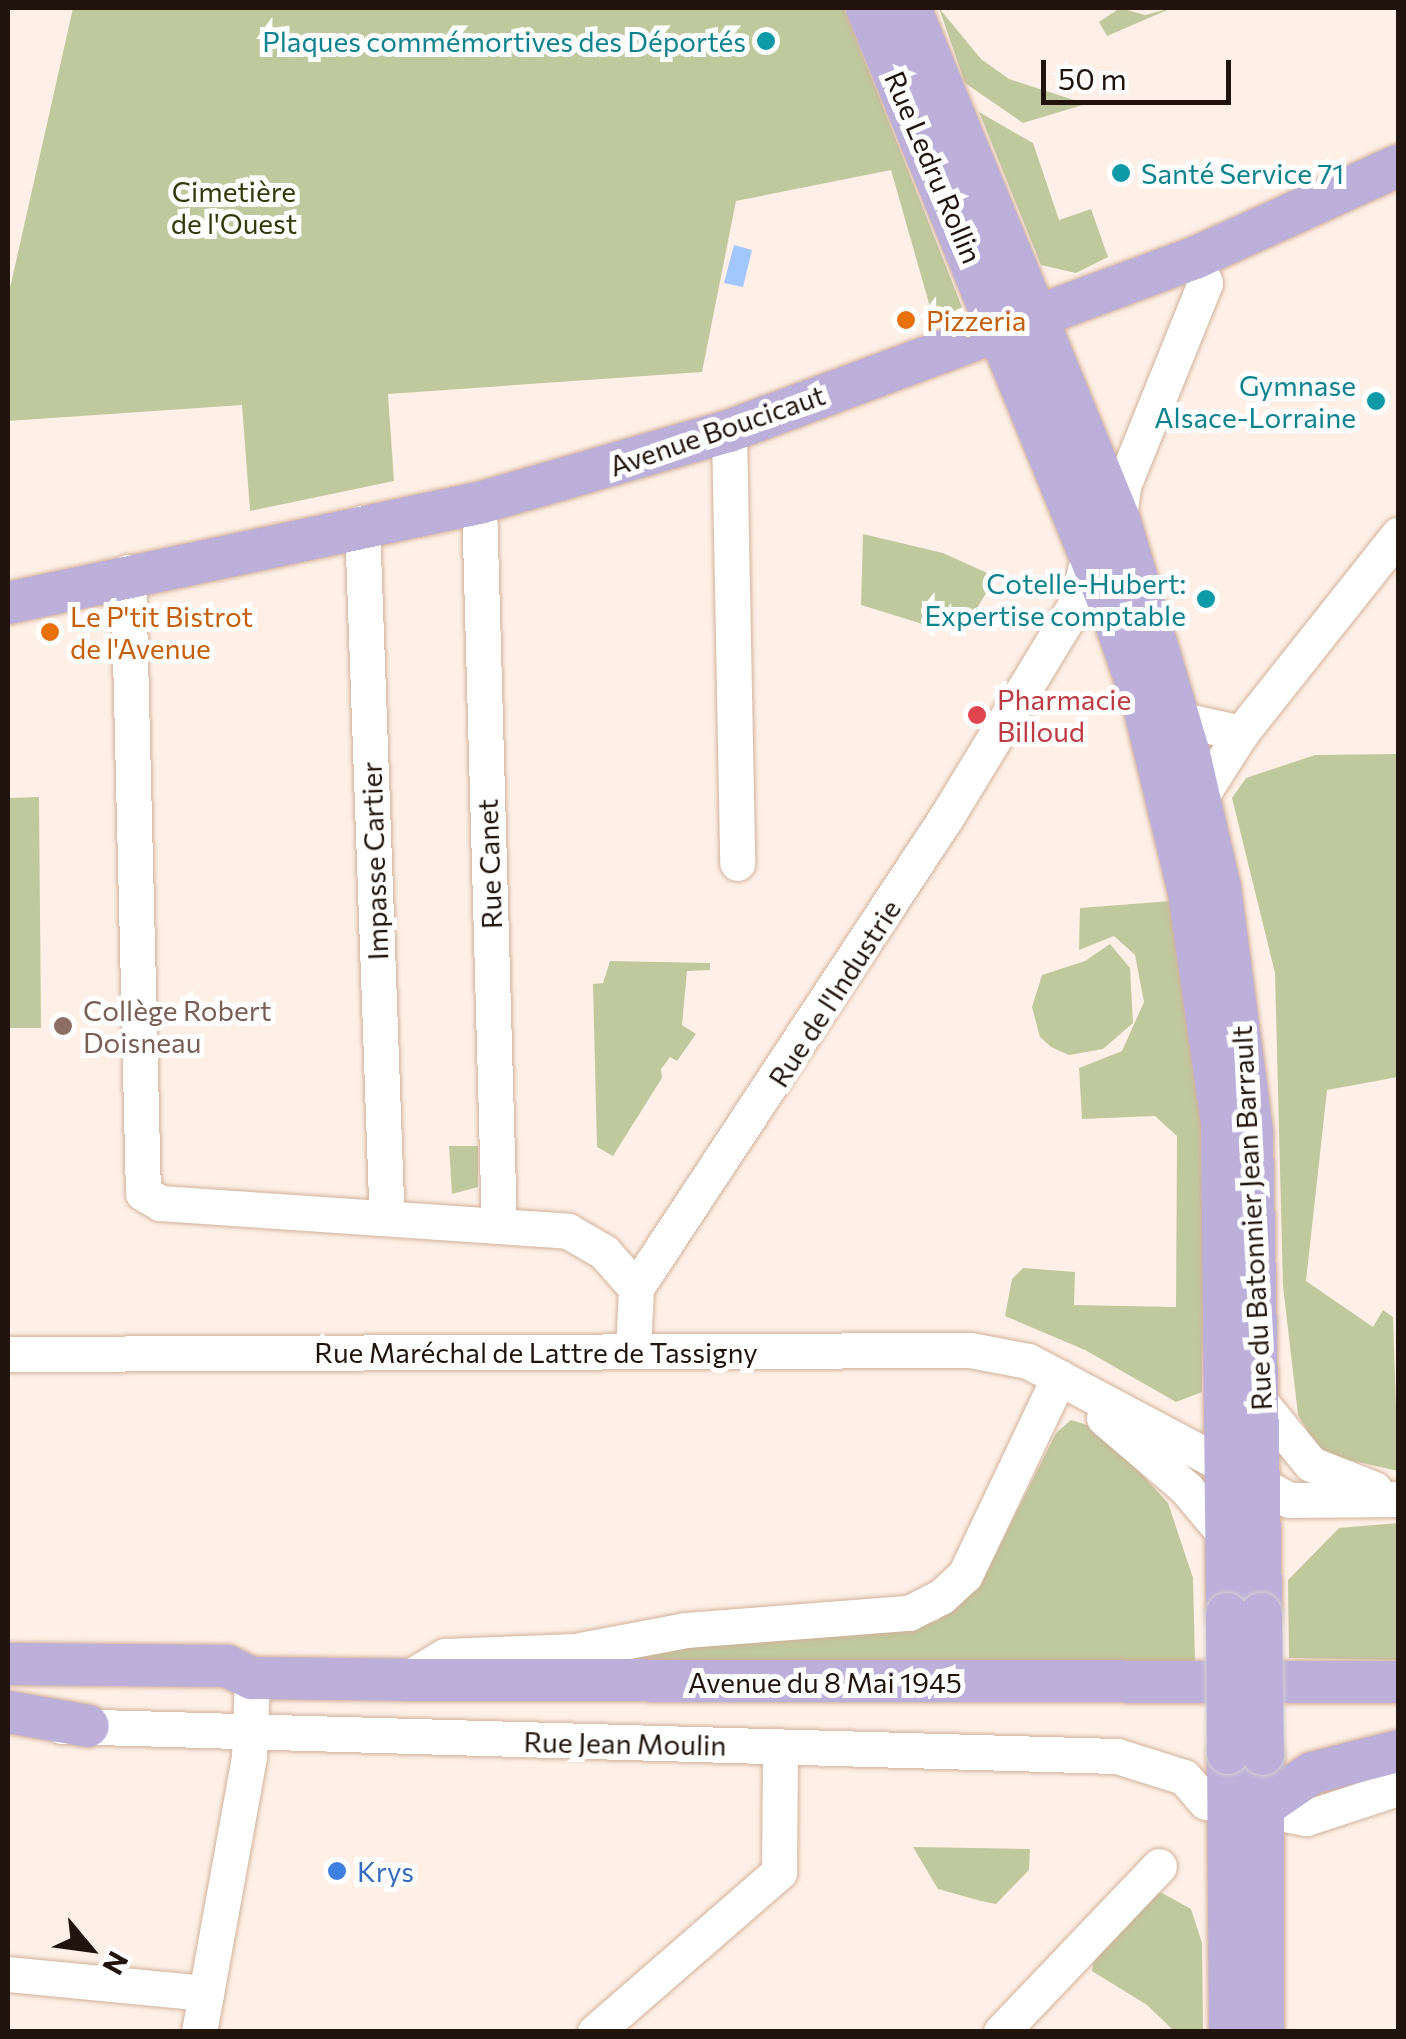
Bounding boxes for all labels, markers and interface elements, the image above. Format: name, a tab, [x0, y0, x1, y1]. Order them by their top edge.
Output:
place label: Plaques commémortives des Déportés	[262, 24, 746, 58]
marker: Plaques commémortives des Déportés	[755, 30, 777, 52]
scale bar	[1046, 40, 1236, 102]
text: 50 m	[1058, 59, 1127, 96]
street label: Rue Ledru Rollin	[878, 66, 990, 268]
place label: Santé Service 71	[1141, 156, 1344, 190]
marker: Santé Service 71	[1110, 162, 1132, 184]
park label: Cimetière de l'Ouest	[171, 174, 297, 240]
place label: Pizzeria	[926, 303, 1026, 337]
marker: Pizzeria	[895, 309, 917, 331]
place label: Gymnase Alsace-Lorraine	[1154, 368, 1356, 434]
street label: Avenue Boucicaut	[605, 377, 829, 483]
marker: Gymnase Alsace-Lorraine	[1365, 390, 1387, 412]
place label: Cotelle-Hubert: Expertise comptable	[924, 566, 1186, 632]
marker: Cotelle-Hubert: Expertise comptable	[1195, 588, 1217, 610]
place label: Le P'tit Bistrot de l'Avenue	[70, 599, 253, 665]
marker: Le P'tit Bistrot de l'Avenue	[39, 621, 61, 643]
place label: Pharmacie Billoud	[997, 682, 1131, 748]
marker: Pharmacie Billoud	[966, 704, 988, 726]
street label: Impasse Cartier	[354, 761, 394, 961]
street label: Rue Canet	[470, 798, 508, 930]
street label: Rue de l'Industrie	[761, 893, 907, 1093]
place label: Collège Robert Doisneau	[83, 993, 272, 1059]
marker: Collège Robert Doisneau	[52, 1015, 74, 1037]
street label: Rue du Batonnier Jean Barrault	[1224, 1025, 1278, 1411]
street label: Rue Maréchal de Lattre de Tassigny	[314, 1335, 758, 1369]
street label: Avenue du 8 Mai 1945	[688, 1665, 962, 1699]
street label: Rue Jean Moulin	[523, 1724, 727, 1762]
place label: Krys	[357, 1854, 414, 1888]
marker: Krys	[326, 1860, 348, 1882]
north arrow	[40, 1899, 140, 1999]
text: N	[96, 1946, 136, 1981]

